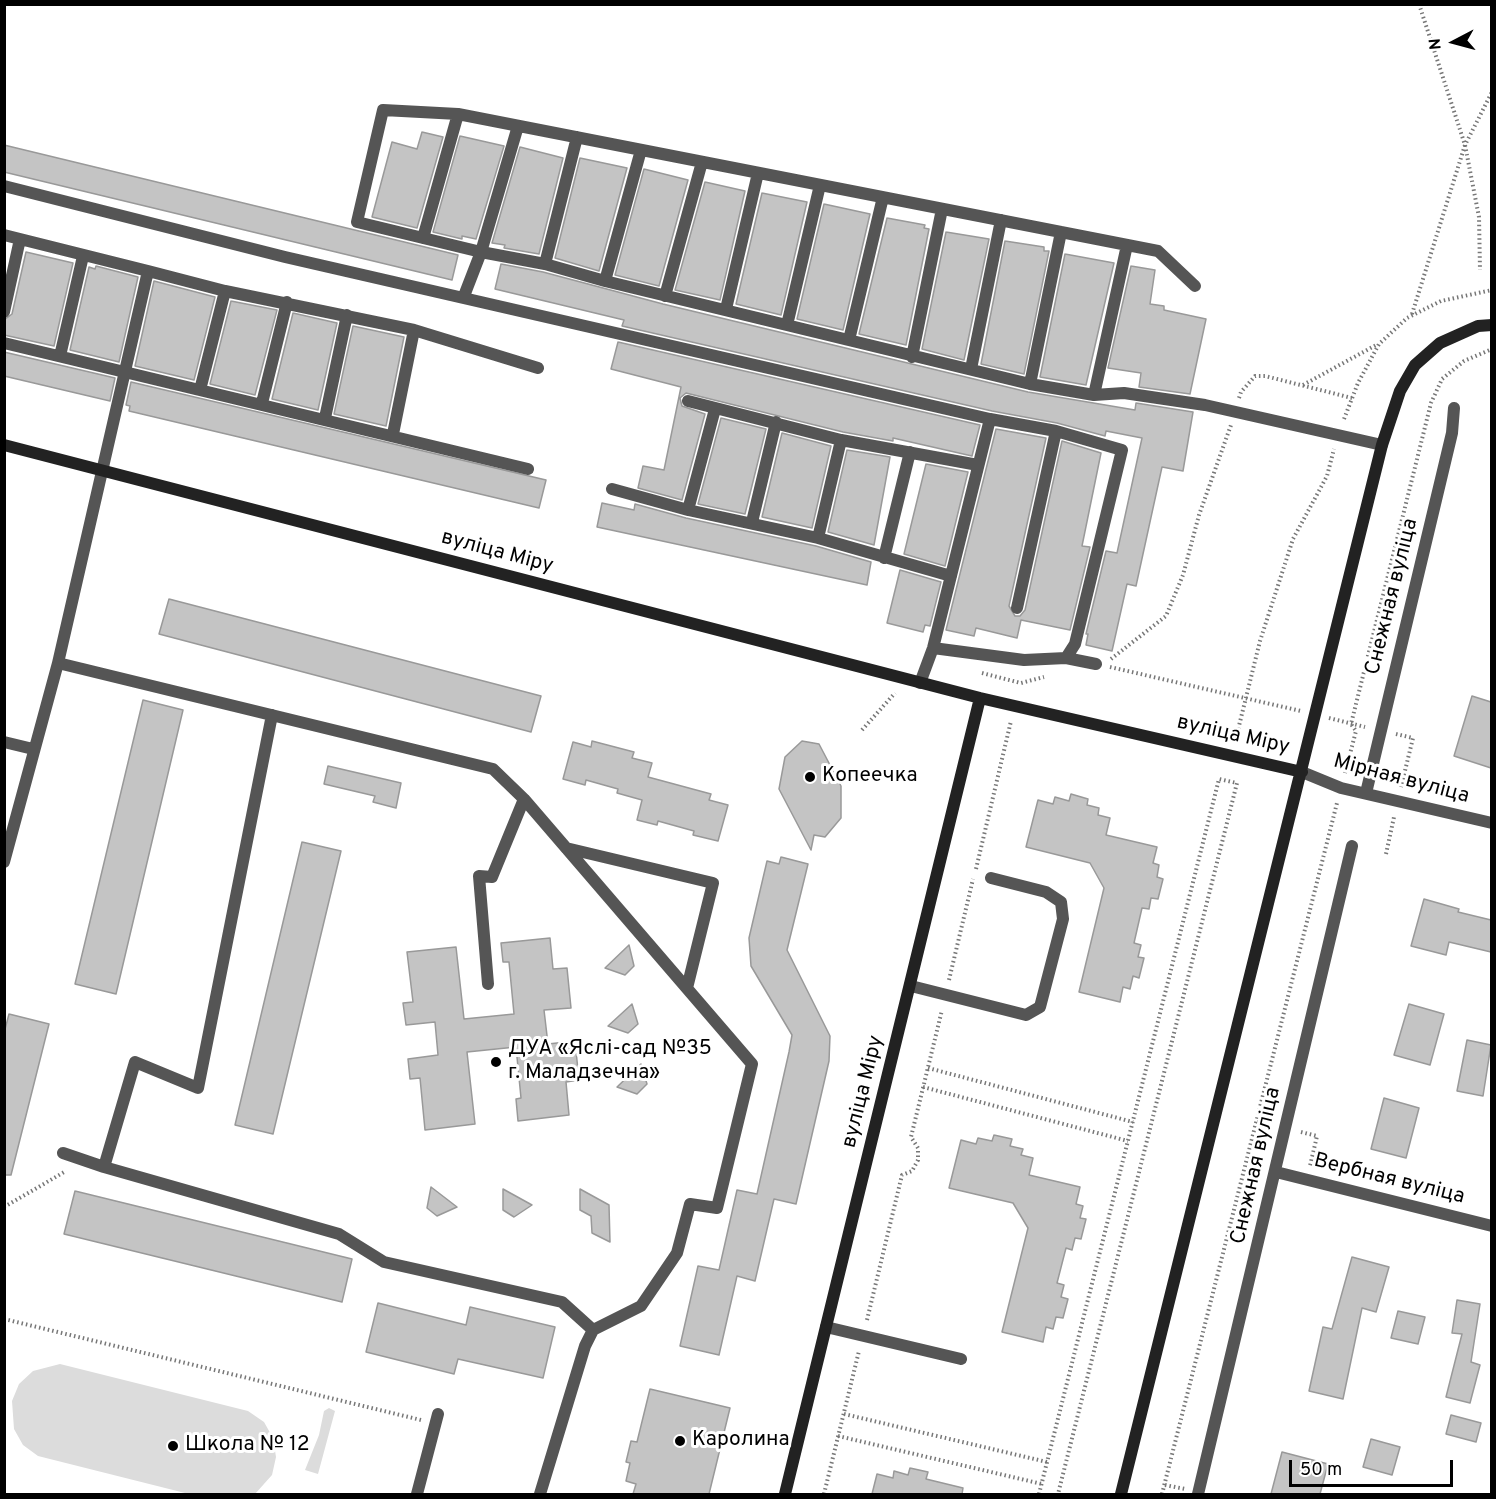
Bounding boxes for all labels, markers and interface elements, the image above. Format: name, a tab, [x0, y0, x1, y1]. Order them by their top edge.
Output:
north arrow	[1424, 12, 1484, 72]
text: N	[1426, 37, 1447, 51]
street label: Снежная вуліца	[1361, 516, 1425, 678]
street label: вуліца Міру	[438, 526, 556, 580]
street label: вуліца Міру	[1174, 711, 1292, 761]
street label: Мірная вуліца	[1330, 750, 1472, 810]
place label: Копеечка	[822, 764, 918, 790]
marker: Копеечка	[803, 770, 817, 784]
street label: вуліца Міру	[838, 1033, 890, 1151]
place label: ДУА «Яслі-сад №35 г. Маладзечна»	[508, 1037, 712, 1087]
marker: ДУА «Яслі-сад №35 г. Маладзечна»	[489, 1055, 503, 1069]
street label: Снежная вуліца	[1227, 1085, 1287, 1247]
street label: Вербная вуліца	[1311, 1149, 1467, 1211]
place label: Каролина	[692, 1428, 790, 1454]
place label: Школа № 12	[185, 1433, 310, 1459]
marker: Каролина	[673, 1434, 687, 1448]
marker: Школа № 12	[166, 1439, 180, 1453]
scale bar	[1292, 1448, 1456, 1486]
text: 50 m	[1300, 1459, 1342, 1482]

